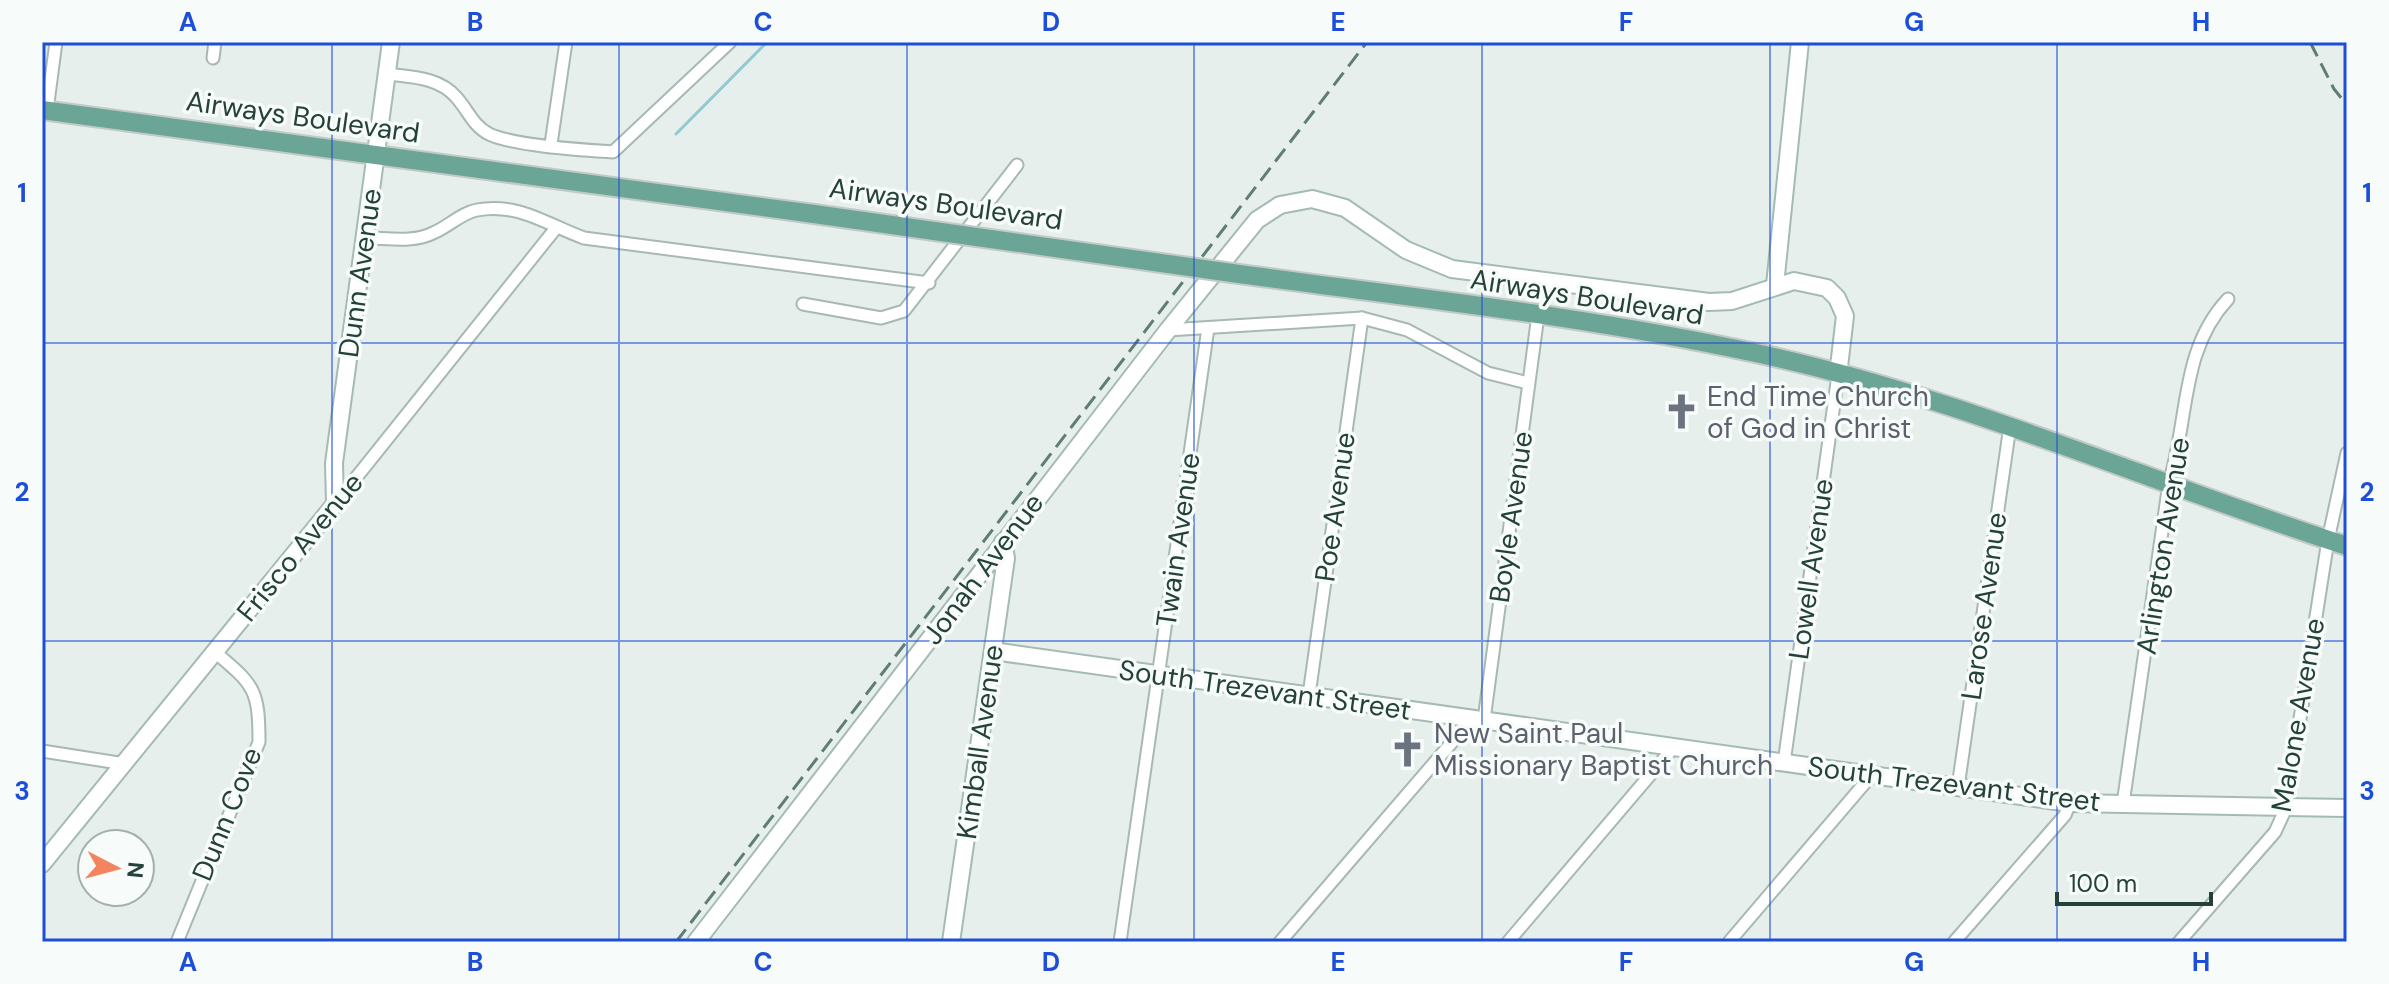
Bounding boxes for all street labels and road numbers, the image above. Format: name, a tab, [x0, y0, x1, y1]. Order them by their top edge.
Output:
street label: Airways Boulevard	[184, 82, 422, 152]
street label: Airways Boulevard	[827, 169, 1065, 239]
street label: Dunn Avenue	[330, 186, 390, 360]
street label: Airways Boulevard	[1468, 260, 1706, 334]
street label: Boyle Avenue	[1481, 429, 1541, 605]
street label: Poe Avenue	[1306, 430, 1364, 584]
street label: Arlington Avenue	[2128, 435, 2198, 657]
street label: Twain Avenue	[1147, 450, 1209, 630]
street label: Frisco Avenue	[229, 465, 371, 629]
street label: Lowell Avenue	[1780, 476, 1842, 662]
street label: Jonah Avenue	[914, 486, 1052, 652]
street label: Larose Avenue	[1953, 510, 2015, 702]
street label: Malone Avenue	[2263, 615, 2333, 815]
street label: Kimball Avenue	[948, 642, 1012, 842]
street label: South Trezevant Street	[1117, 651, 1413, 729]
street label: Dunn Cove	[183, 742, 271, 886]
street label: South Trezevant Street	[1806, 748, 2102, 820]

